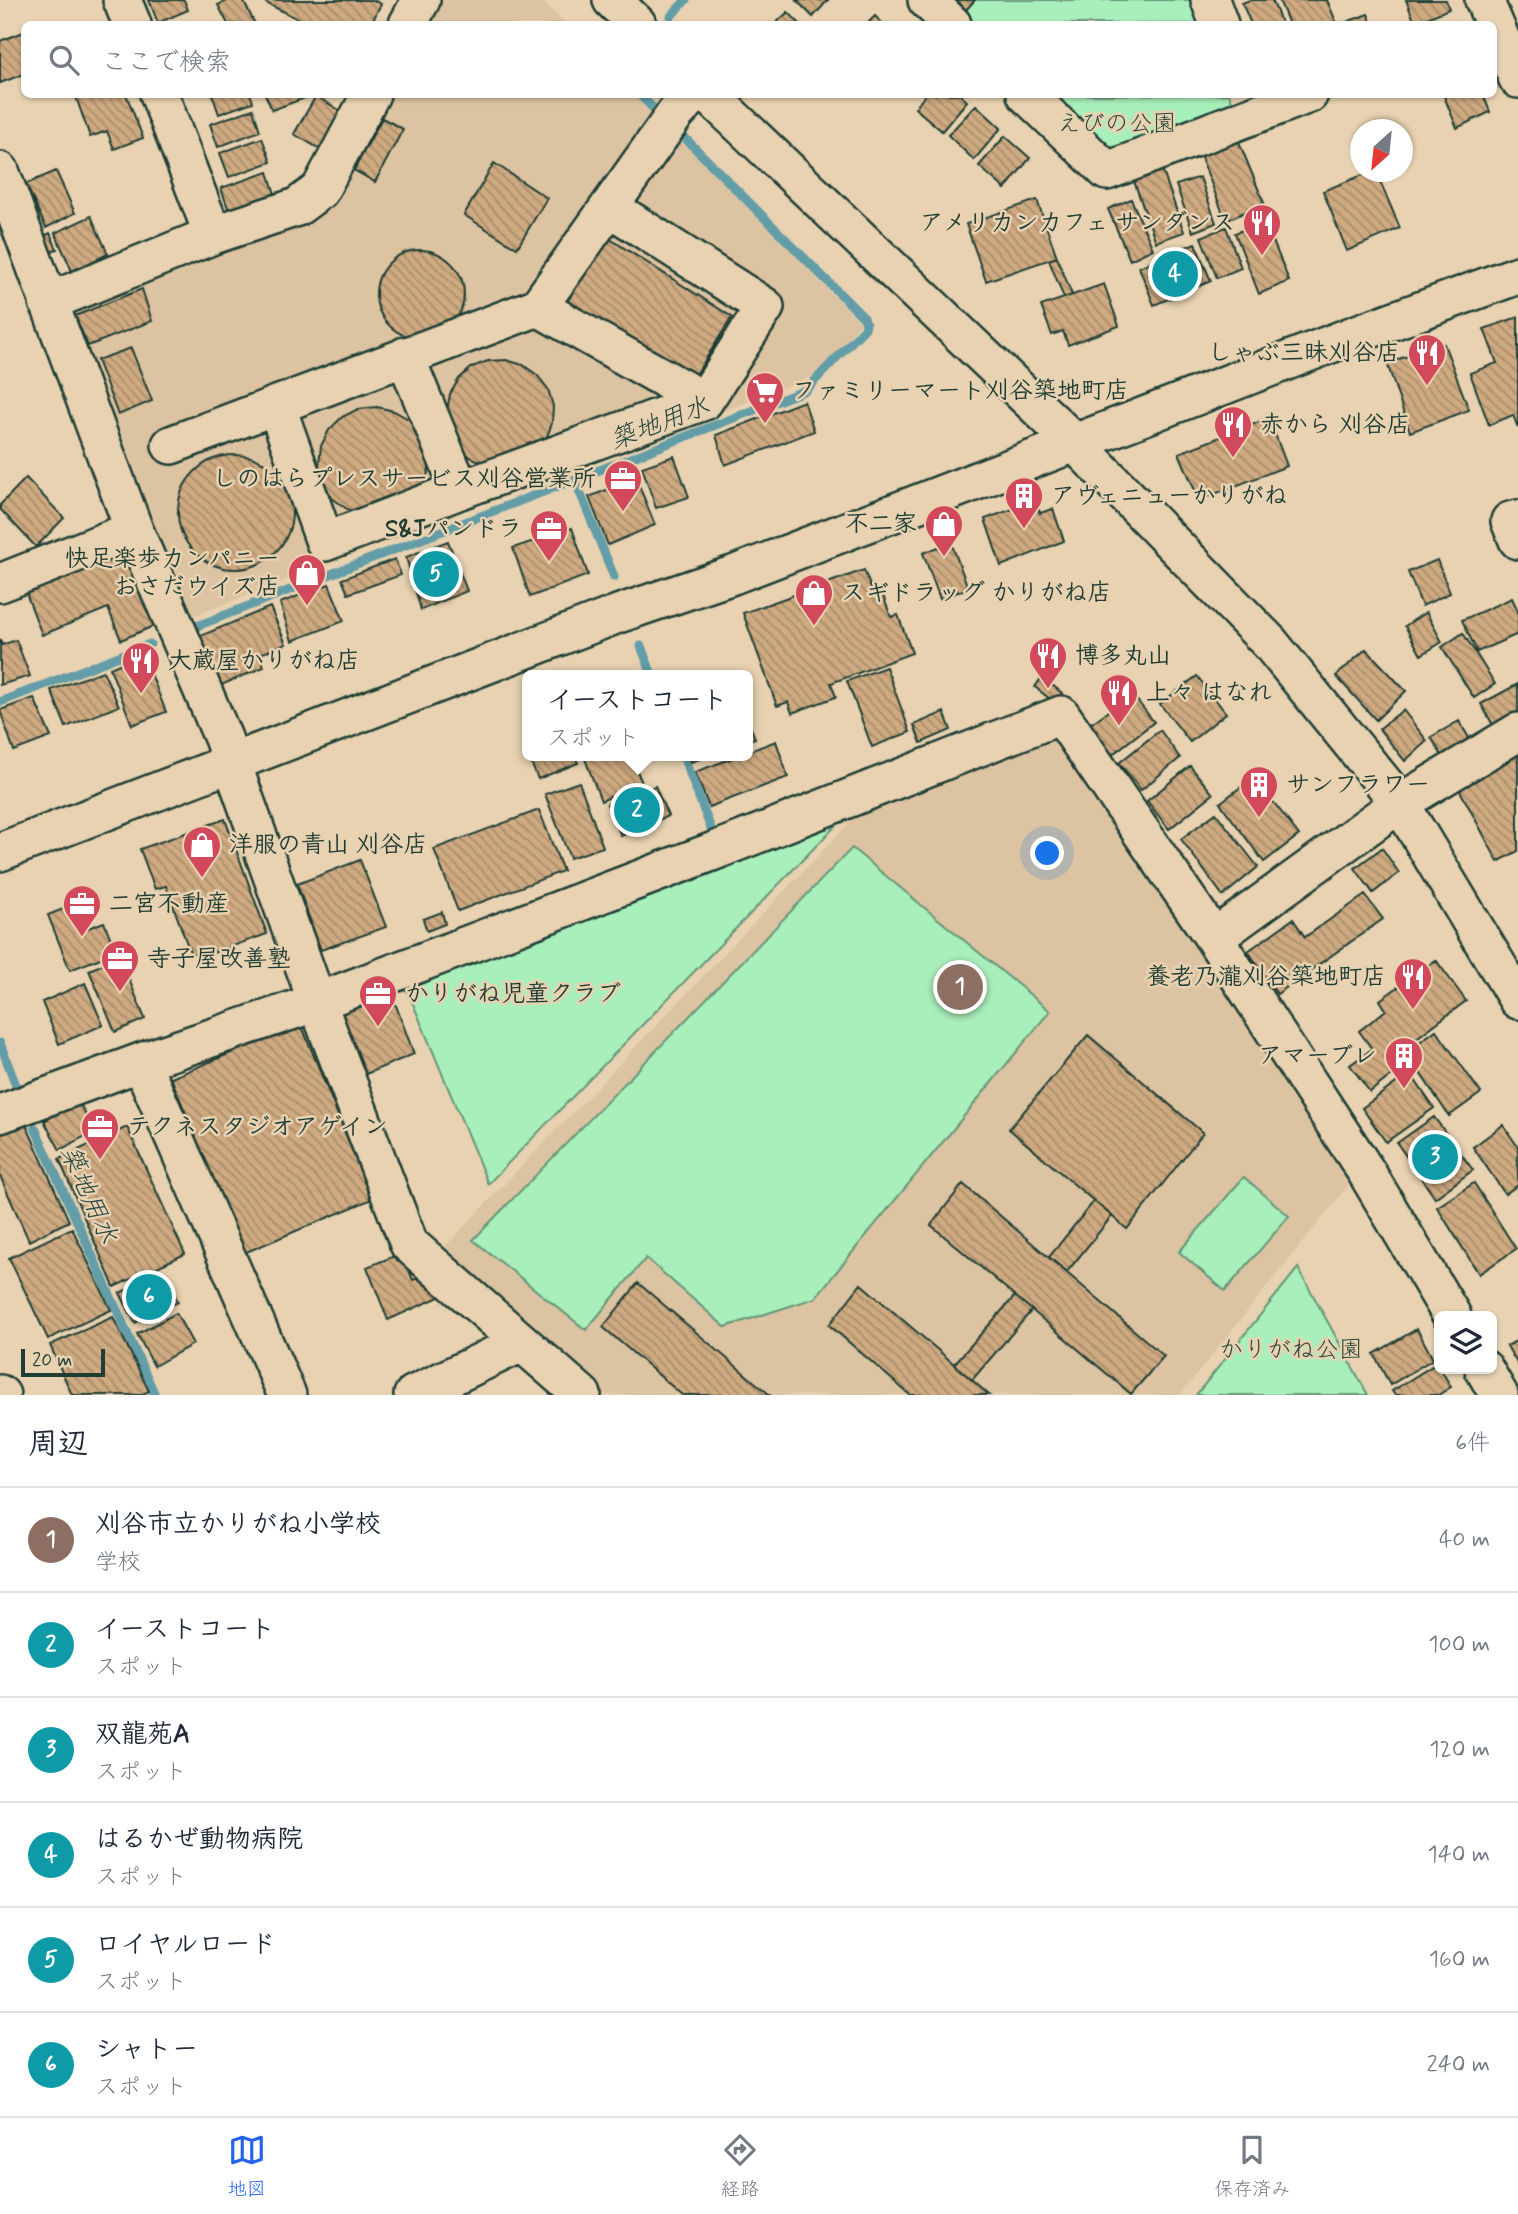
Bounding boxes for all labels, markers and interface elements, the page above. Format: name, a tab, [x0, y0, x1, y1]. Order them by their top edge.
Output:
search box	[21, 21, 1497, 98]
icon: search	[45, 41, 83, 79]
text: ここで検索	[101, 46, 231, 80]
park label: えびの公園	[1057, 109, 1177, 140]
north arrow	[1350, 119, 1413, 182]
restaurant icon: アメリカンカフェ サンダンス	[1241, 202, 1283, 257]
place label: アメリカンカフェ サンダンス	[919, 208, 1235, 239]
pin: 4	[1152, 248, 1198, 300]
restaurant icon: しゃぶ三昧刈谷店	[1406, 332, 1448, 387]
place label: しゃぶ三昧刈谷店	[1208, 338, 1400, 369]
supermarket icon: ファミリーマート刈谷築地町店	[744, 370, 786, 425]
place label: ファミリーマート刈谷築地町店	[792, 376, 1129, 407]
water label: 築地用水	[605, 389, 715, 459]
restaurant icon: 赤から 刈谷店	[1212, 404, 1254, 459]
place label: 赤から 刈谷店	[1260, 410, 1410, 441]
office icon: しのはらプレスサービス刈谷営業所	[602, 458, 644, 513]
place label: しのはらプレスサービス刈谷営業所	[212, 464, 596, 495]
building icon: アヴェニューかりがね	[1003, 475, 1045, 530]
place label: アヴェニューかりがね	[1051, 481, 1288, 512]
shop icon: 不二家	[923, 503, 965, 558]
office icon: S&Jパンドラ	[528, 508, 570, 563]
place label: 不二家	[845, 509, 917, 540]
place label: S&Jパンドラ	[385, 514, 522, 545]
place label: 快足楽歩カンパニー おさだウイズ店	[65, 544, 280, 603]
pin: 5	[413, 548, 459, 600]
shop icon: 快足楽歩カンパニー おさだウイズ店	[286, 552, 328, 607]
shop icon: スギドラッグ かりがね店	[793, 572, 835, 627]
place label: スギドラッグ かりがね店	[841, 578, 1111, 609]
restaurant icon: 博多丸山	[1027, 635, 1069, 690]
restaurant icon: 大蔵屋かりがね店	[120, 640, 162, 695]
place label: 博多丸山	[1075, 641, 1171, 672]
place label: 大蔵屋かりがね店	[168, 646, 360, 677]
popup	[522, 670, 753, 761]
restaurant icon: 上々 はなれ	[1098, 672, 1140, 727]
place label: 上々 はなれ	[1146, 678, 1272, 709]
text: イーストコート	[547, 684, 728, 718]
text: スポット	[547, 724, 639, 754]
building icon: サンフラワー	[1238, 764, 1280, 819]
place label: サンフラワー	[1286, 770, 1430, 801]
pin: 2	[614, 784, 660, 836]
shop icon: 洋服の青山 刈谷店	[181, 824, 223, 879]
place label: 洋服の青山 刈谷店	[229, 830, 427, 861]
your location	[1030, 836, 1064, 870]
office icon: 二宮不動産	[61, 883, 103, 938]
place label: 二宮不動産	[109, 889, 229, 920]
office icon: 寺子屋改善塾	[99, 938, 141, 993]
place label: 寺子屋改善塾	[147, 944, 291, 975]
restaurant icon: 養老乃瀧刈谷築地町店	[1392, 956, 1434, 1011]
pin: 1	[937, 961, 983, 1013]
place label: 養老乃瀧刈谷築地町店	[1146, 962, 1386, 993]
office icon: かりがね児童クラブ	[357, 973, 399, 1028]
place label: かりがね児童クラブ	[405, 979, 621, 1010]
building icon: アマーブレ	[1383, 1035, 1425, 1090]
place label: アマーブレ	[1258, 1041, 1377, 1072]
office icon: テクネスタジオアゲイン	[79, 1106, 121, 1161]
place label: テクネスタジオアゲイン	[127, 1112, 388, 1143]
pin: 3	[1412, 1131, 1458, 1183]
water label: 築地用水	[51, 1141, 125, 1249]
pin: 6	[126, 1271, 172, 1323]
map controls	[1434, 1311, 1497, 1374]
button: layers	[1434, 1311, 1497, 1374]
park label: かりがね公園	[1219, 1335, 1363, 1366]
scale bar	[21, 1346, 105, 1378]
text: 20 m	[32, 1348, 72, 1373]
text: 周辺	[28, 1425, 88, 1464]
text: 6件	[1455, 1429, 1490, 1459]
text: 刈谷市立かりがね小学校	[95, 1508, 381, 1542]
text: 1	[46, 1525, 56, 1555]
text: 40 m	[1439, 1525, 1490, 1555]
text: 学校	[95, 1548, 141, 1578]
text: イーストコート	[95, 1613, 275, 1647]
text: 2	[45, 1630, 57, 1660]
text: 100 m	[1428, 1630, 1490, 1660]
text: スポット	[95, 1653, 187, 1683]
text: 双龍苑A	[95, 1718, 190, 1752]
text: 3	[46, 1735, 56, 1765]
text: 120 m	[1429, 1735, 1490, 1765]
text: スポット	[95, 1758, 187, 1788]
text: はるかぜ動物病院	[95, 1823, 303, 1857]
text: 4	[44, 1840, 58, 1870]
text: 140 m	[1427, 1840, 1490, 1870]
text: スポット	[95, 1863, 187, 1893]
text: ロイヤルロード	[95, 1928, 276, 1962]
text: 5	[44, 1945, 58, 1975]
text: 160 m	[1429, 1945, 1490, 1975]
text: スポット	[95, 1968, 187, 1998]
text: シャトー	[95, 2033, 198, 2067]
text: 6	[45, 2050, 57, 2080]
text: 240 m	[1426, 2050, 1490, 2080]
text: スポット	[95, 2073, 187, 2103]
tab: 地図	[228, 2131, 266, 2202]
tab: 経路	[721, 2131, 759, 2202]
tab: 保存済み	[1214, 2131, 1290, 2202]

